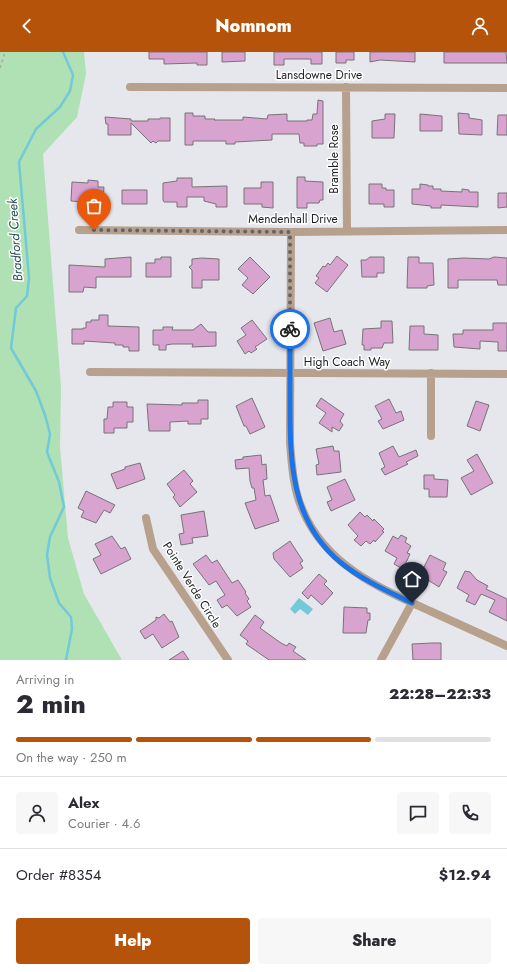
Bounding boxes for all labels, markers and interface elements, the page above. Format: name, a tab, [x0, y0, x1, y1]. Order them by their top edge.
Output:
text: Nomnom	[215, 13, 292, 39]
icon: back	[16, 15, 38, 37]
icon: person	[469, 15, 491, 37]
street label: Lansdowne Drive	[276, 66, 362, 84]
street label: Bramble Rose	[325, 124, 343, 194]
pin	[77, 189, 111, 230]
icon: bag	[83, 195, 105, 217]
water label: Bradford Creek	[3, 197, 27, 282]
street label: Mendenhall Drive	[248, 210, 338, 228]
courier	[270, 309, 310, 349]
icon: bike	[279, 318, 301, 340]
street label: High Coach Way	[304, 353, 391, 371]
street label: Pointe Verde Circle	[158, 538, 226, 632]
pin	[395, 562, 429, 603]
icon: home	[401, 568, 423, 590]
text: Arriving in	[16, 670, 74, 689]
text: 22:28–22:33	[389, 683, 491, 705]
text: 2 min	[16, 685, 86, 723]
text: On the way · 250 m	[16, 748, 127, 767]
button: person	[16, 792, 58, 834]
text: Alex	[68, 792, 99, 814]
button: chat	[397, 792, 439, 834]
button: phone	[449, 792, 491, 834]
text: Courier · 4.6	[68, 814, 141, 833]
text: Order #8354	[16, 864, 102, 886]
text: $12.94	[439, 864, 491, 886]
button: Help	[16, 918, 250, 964]
button: Share	[258, 918, 491, 964]

